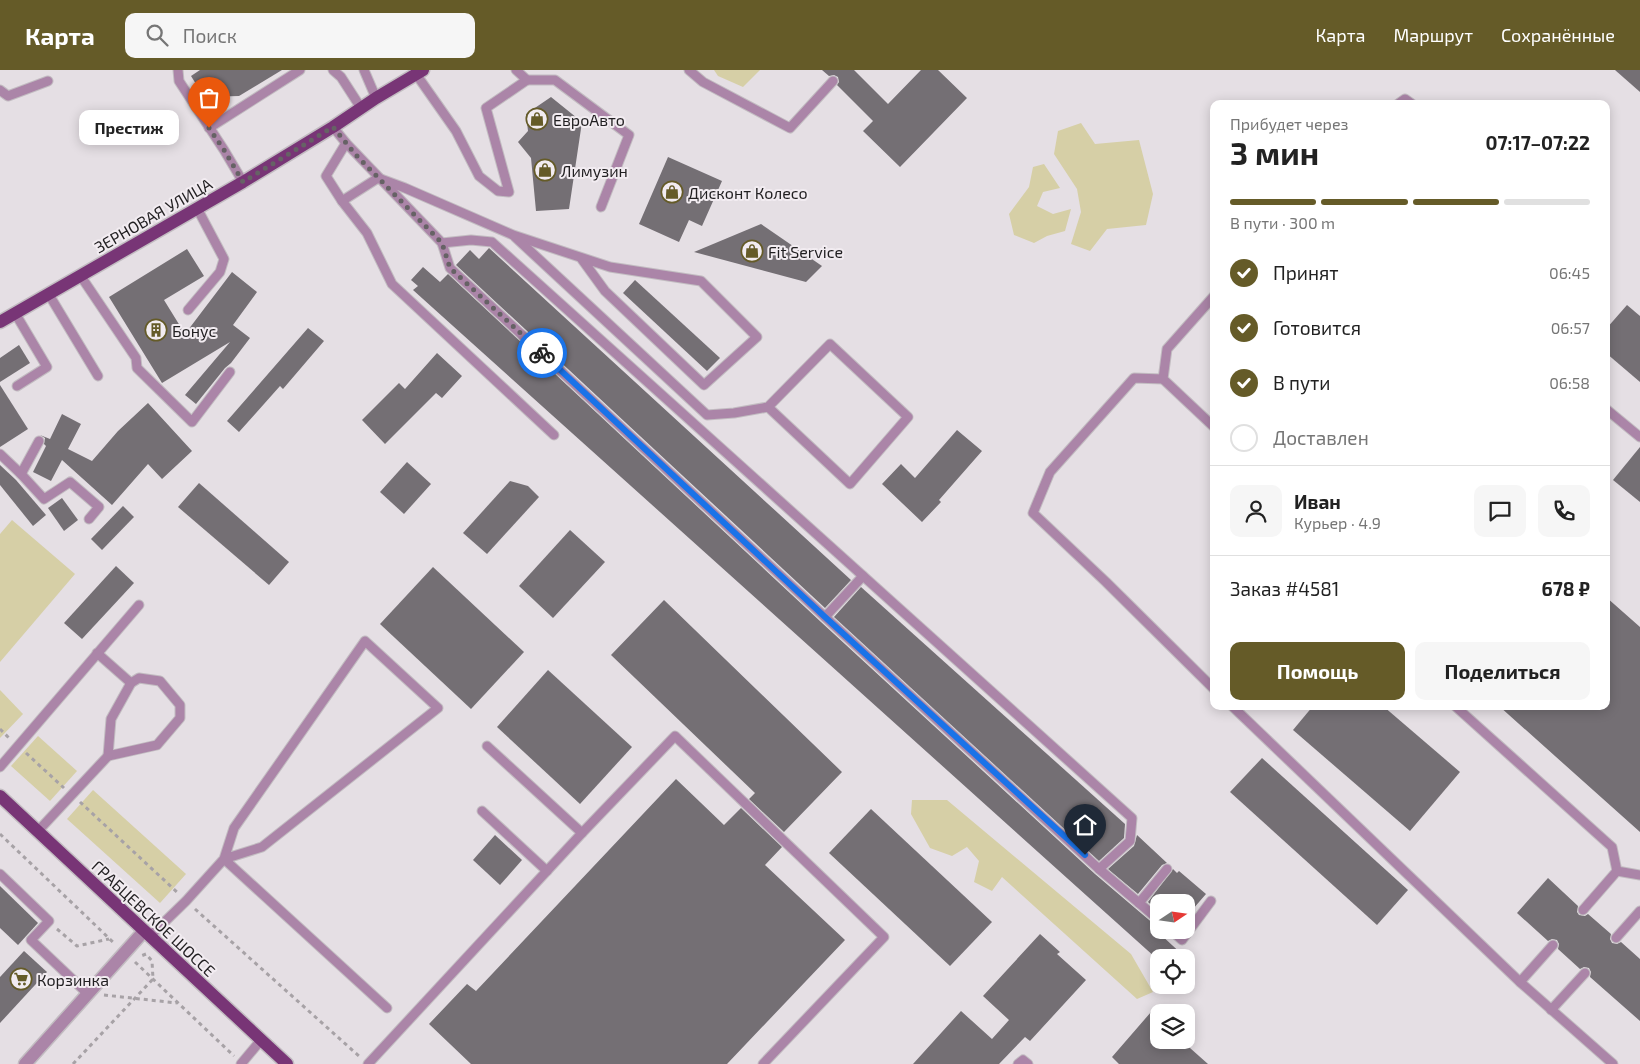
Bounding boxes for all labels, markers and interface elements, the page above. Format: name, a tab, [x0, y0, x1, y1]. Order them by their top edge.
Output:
search box	[125, 13, 475, 58]
text: Карта	[25, 21, 95, 50]
icon: search	[143, 21, 171, 49]
text: Поиск	[183, 24, 237, 47]
text: Карта	[1315, 24, 1365, 46]
text: Маршрут	[1393, 24, 1473, 46]
text: Сохранённые	[1501, 24, 1615, 46]
pin	[188, 77, 230, 128]
icon: bag	[195, 84, 223, 112]
shop icon: ЕвроАвто	[525, 107, 549, 131]
callout: Престиж	[79, 110, 179, 146]
place label: ЕвроАвто	[553, 110, 625, 129]
text: Прибудет через	[1230, 114, 1348, 133]
text: Престиж	[94, 118, 164, 137]
text: 07:17–07:22	[1486, 131, 1590, 154]
text: 3 мин	[1230, 133, 1319, 171]
shop icon: Лимузин	[533, 158, 557, 182]
place label: Лимузин	[561, 161, 628, 181]
street label: ЗЕРНОВАЯ УЛИЦА	[91, 174, 215, 256]
shop icon: Дисконт Колесо	[660, 180, 684, 204]
place label: Дисконт Колесо	[688, 183, 808, 202]
text: В пути · 300 m	[1230, 213, 1335, 232]
shop icon: Fit Service	[740, 239, 764, 263]
place label: Fit Service	[768, 242, 843, 261]
icon: check	[1230, 259, 1258, 287]
text: Принят	[1273, 261, 1339, 284]
text: 06:45	[1549, 263, 1590, 282]
icon: check	[1230, 314, 1258, 342]
text: Готовится	[1273, 316, 1361, 339]
building icon: Бонус	[144, 318, 168, 342]
text: 06:57	[1551, 318, 1590, 337]
place label: Бонус	[172, 321, 216, 341]
courier	[517, 328, 567, 378]
icon: bike	[528, 339, 556, 367]
icon: check	[1230, 369, 1258, 397]
text: В пути	[1273, 371, 1331, 394]
text: 06:58	[1549, 373, 1590, 392]
text: Доставлен	[1273, 426, 1369, 449]
button: person	[1230, 485, 1282, 537]
button: chat	[1474, 485, 1526, 537]
button: phone	[1538, 485, 1590, 537]
text: Иван	[1294, 490, 1341, 513]
text: Курьер · 4.9	[1294, 513, 1381, 532]
text: Заказ #4581	[1230, 577, 1339, 600]
text: 678 ₽	[1542, 577, 1590, 600]
button: Помощь	[1230, 642, 1405, 700]
button: Поделиться	[1415, 642, 1590, 700]
pin	[1064, 804, 1106, 855]
icon: home	[1071, 811, 1099, 839]
street label: ГРАБЦЕВСКОЕ ШОССЕ	[88, 856, 220, 980]
north arrow	[1150, 894, 1195, 939]
map controls	[1150, 894, 1195, 1049]
button: locate	[1150, 949, 1195, 994]
supermarket icon: Корзинка	[9, 967, 33, 991]
place label: Корзинка	[37, 970, 109, 989]
button: layers	[1150, 1004, 1195, 1049]

